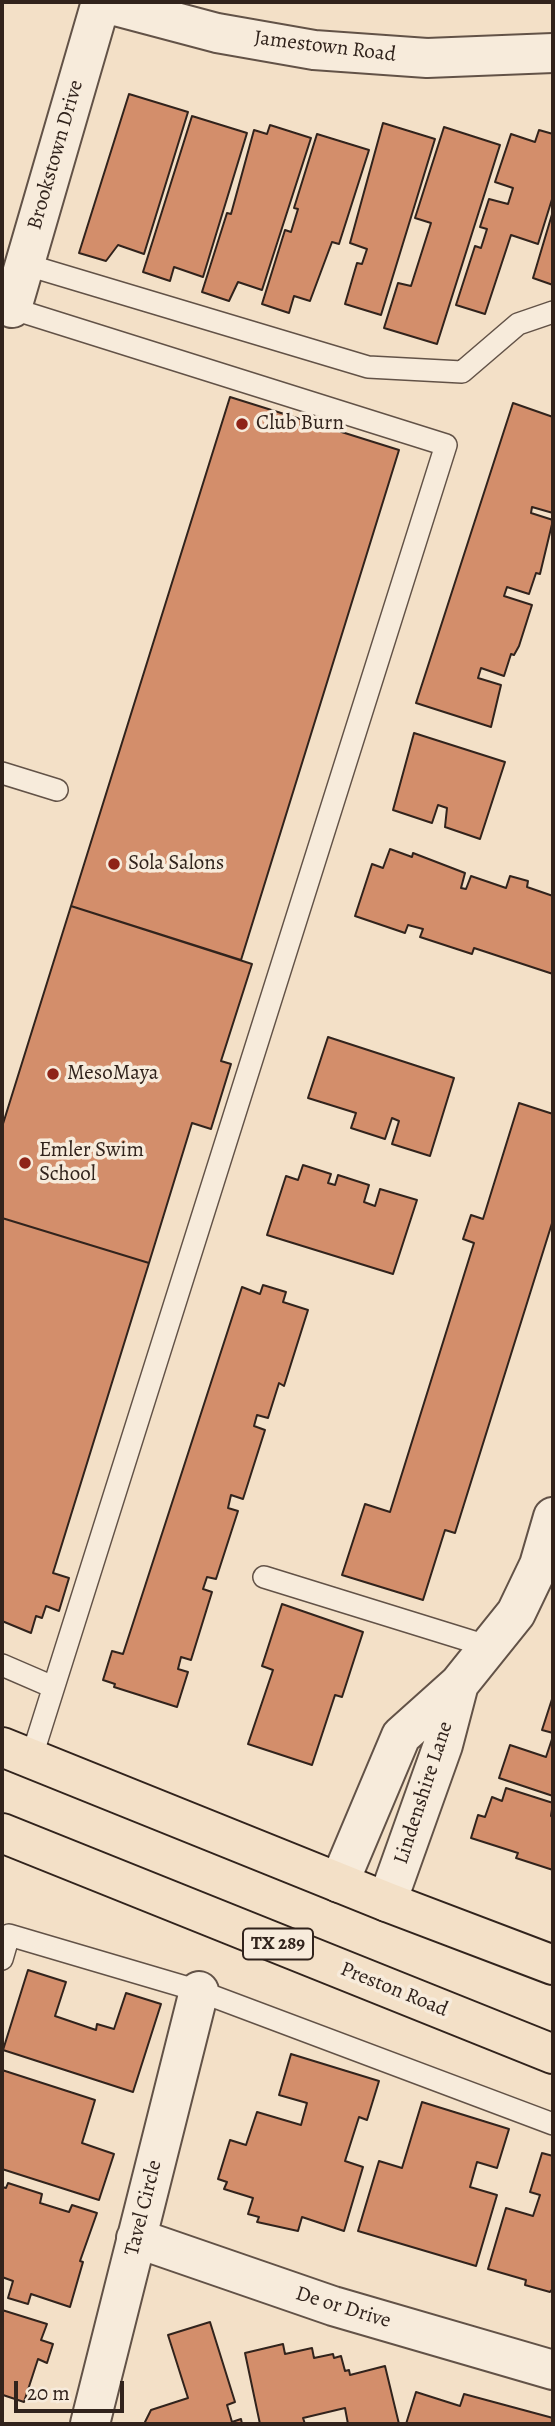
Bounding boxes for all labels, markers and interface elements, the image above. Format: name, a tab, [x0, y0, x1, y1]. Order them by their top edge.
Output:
street label: Jamestown Road	[253, 26, 397, 68]
street label: Brookstown Drive	[23, 77, 89, 233]
place label: Club Burn	[256, 411, 344, 437]
marker: Club Burn	[234, 416, 250, 432]
place label: Sola Salons	[128, 851, 224, 877]
marker: Sola Salons	[106, 856, 122, 872]
place label: MesoMaya	[67, 1061, 158, 1087]
marker: MesoMaya	[45, 1066, 61, 1082]
place label: Emler Swim School	[39, 1138, 144, 1188]
marker: Emler Swim School	[17, 1155, 33, 1171]
street label: Lindenshire Lane	[389, 1718, 459, 1868]
road number: TX 289	[243, 1928, 313, 1960]
street label: Preston Road	[337, 1957, 451, 2023]
street label: Tavel Circle	[120, 2158, 168, 2258]
street label: De or Drive	[292, 2282, 394, 2334]
scale bar	[18, 2366, 128, 2410]
text: 20 m	[27, 2379, 70, 2407]

